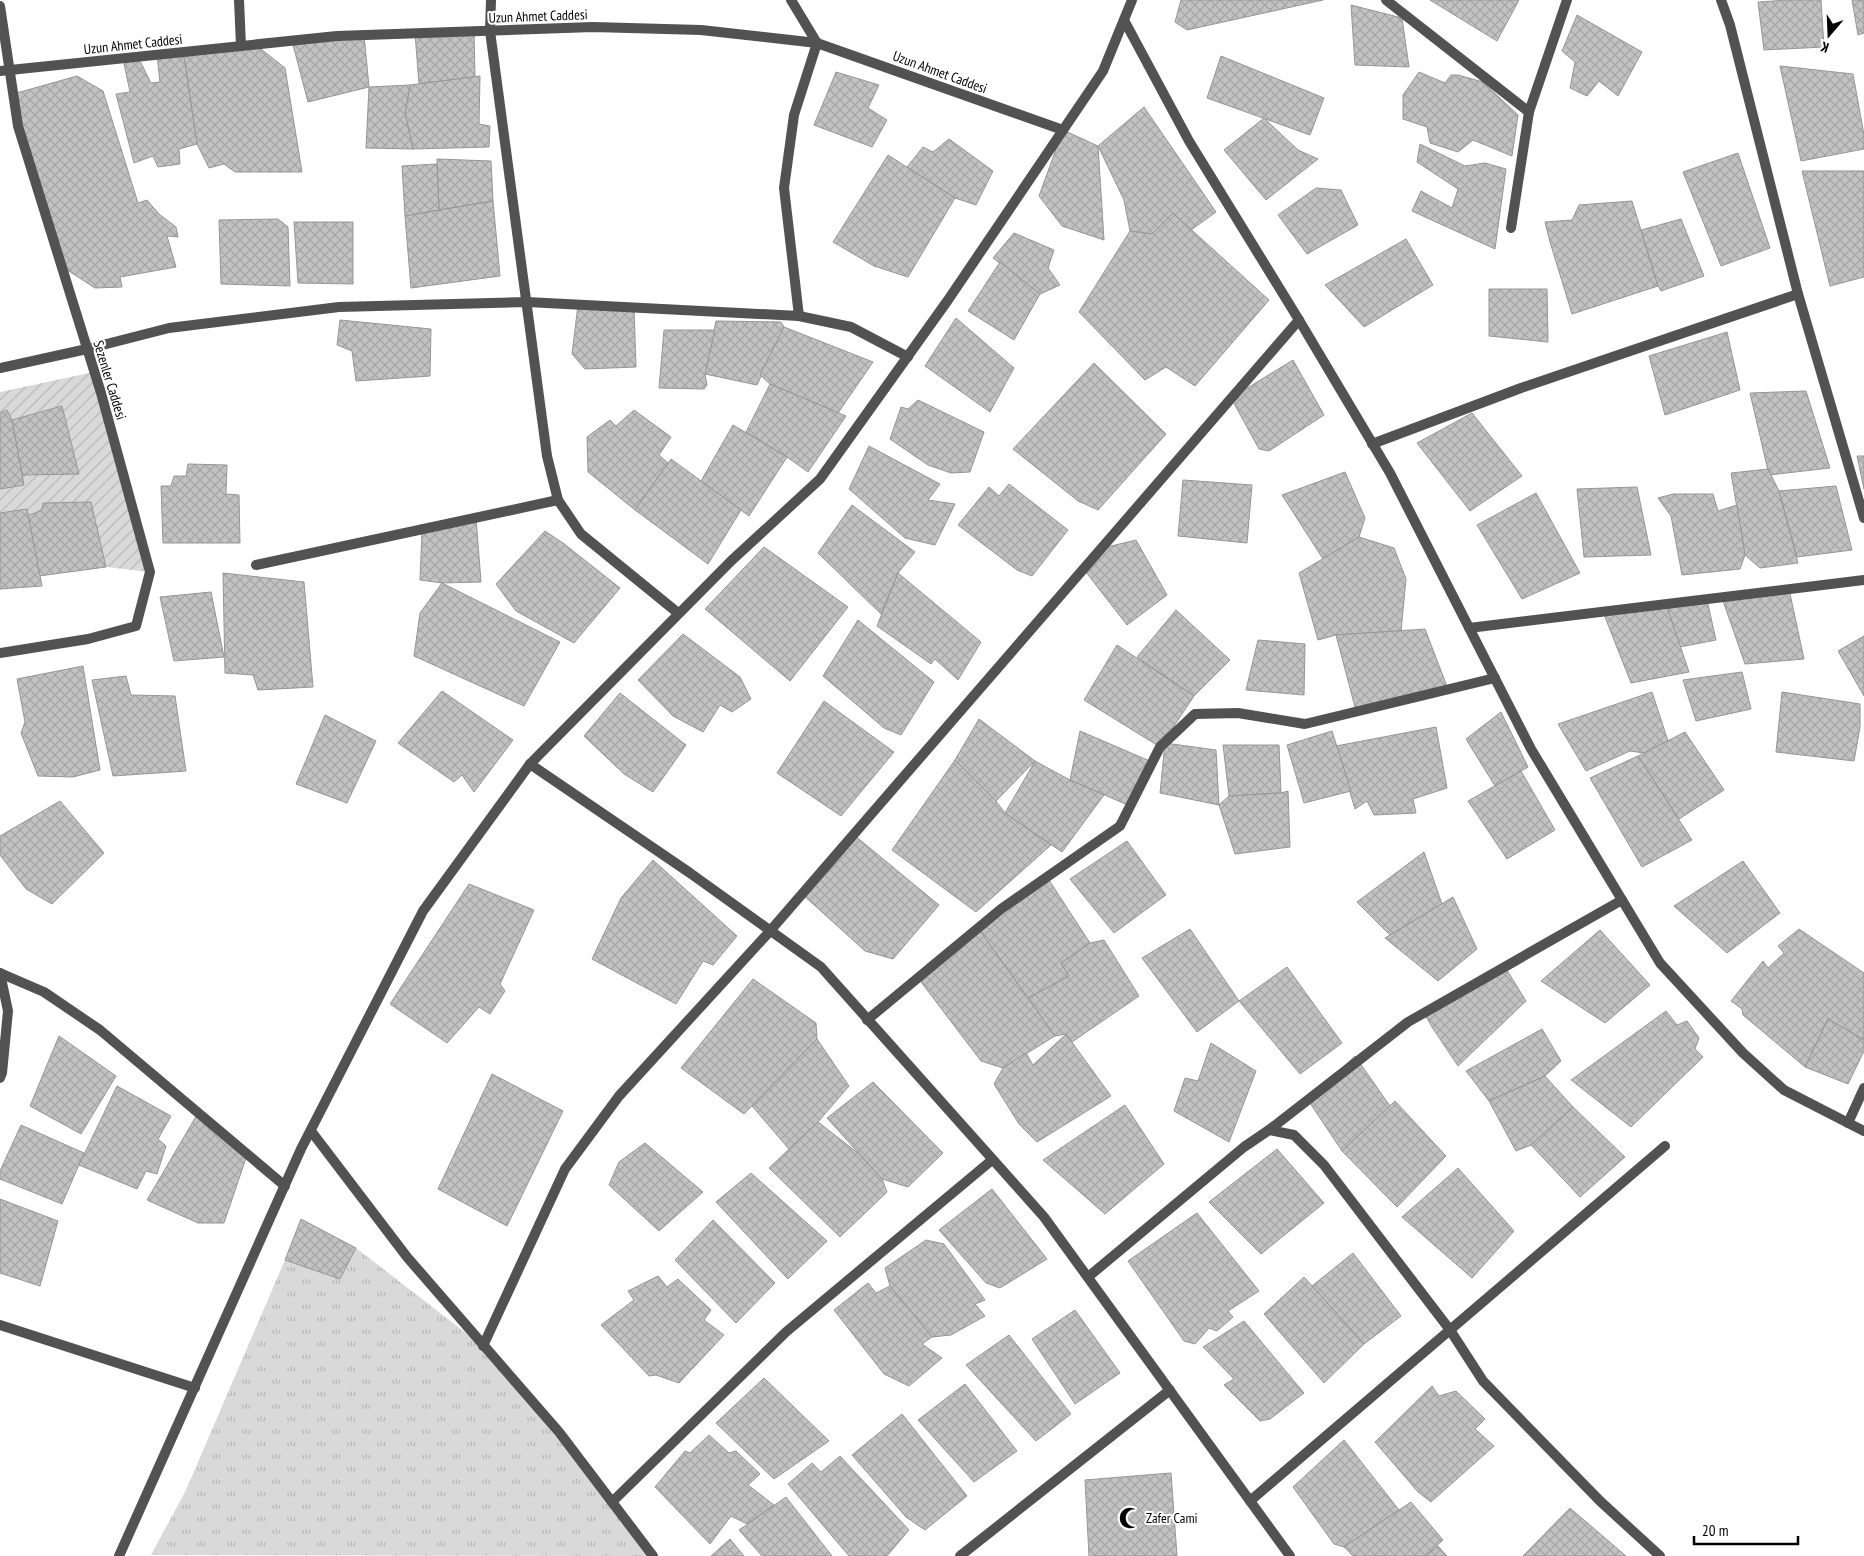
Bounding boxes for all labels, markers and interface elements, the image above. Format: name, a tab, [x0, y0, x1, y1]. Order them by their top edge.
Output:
street label: Uzun Ahmet Caddesi	[488, 5, 588, 27]
north arrow	[1804, 10, 1854, 60]
street label: Uzun Ahmet Caddesi	[83, 30, 183, 58]
text: K	[1818, 37, 1831, 57]
street label: Uzun Ahmet Caddesi	[890, 47, 990, 97]
street label: Sezenler Caddesi	[89, 338, 131, 422]
mosque icon: Zafer Cami	[1117, 1505, 1143, 1531]
place label: Zafer Cami	[1146, 1509, 1198, 1527]
scale bar	[1694, 1514, 1798, 1546]
text: 20 m	[1702, 1521, 1728, 1540]

